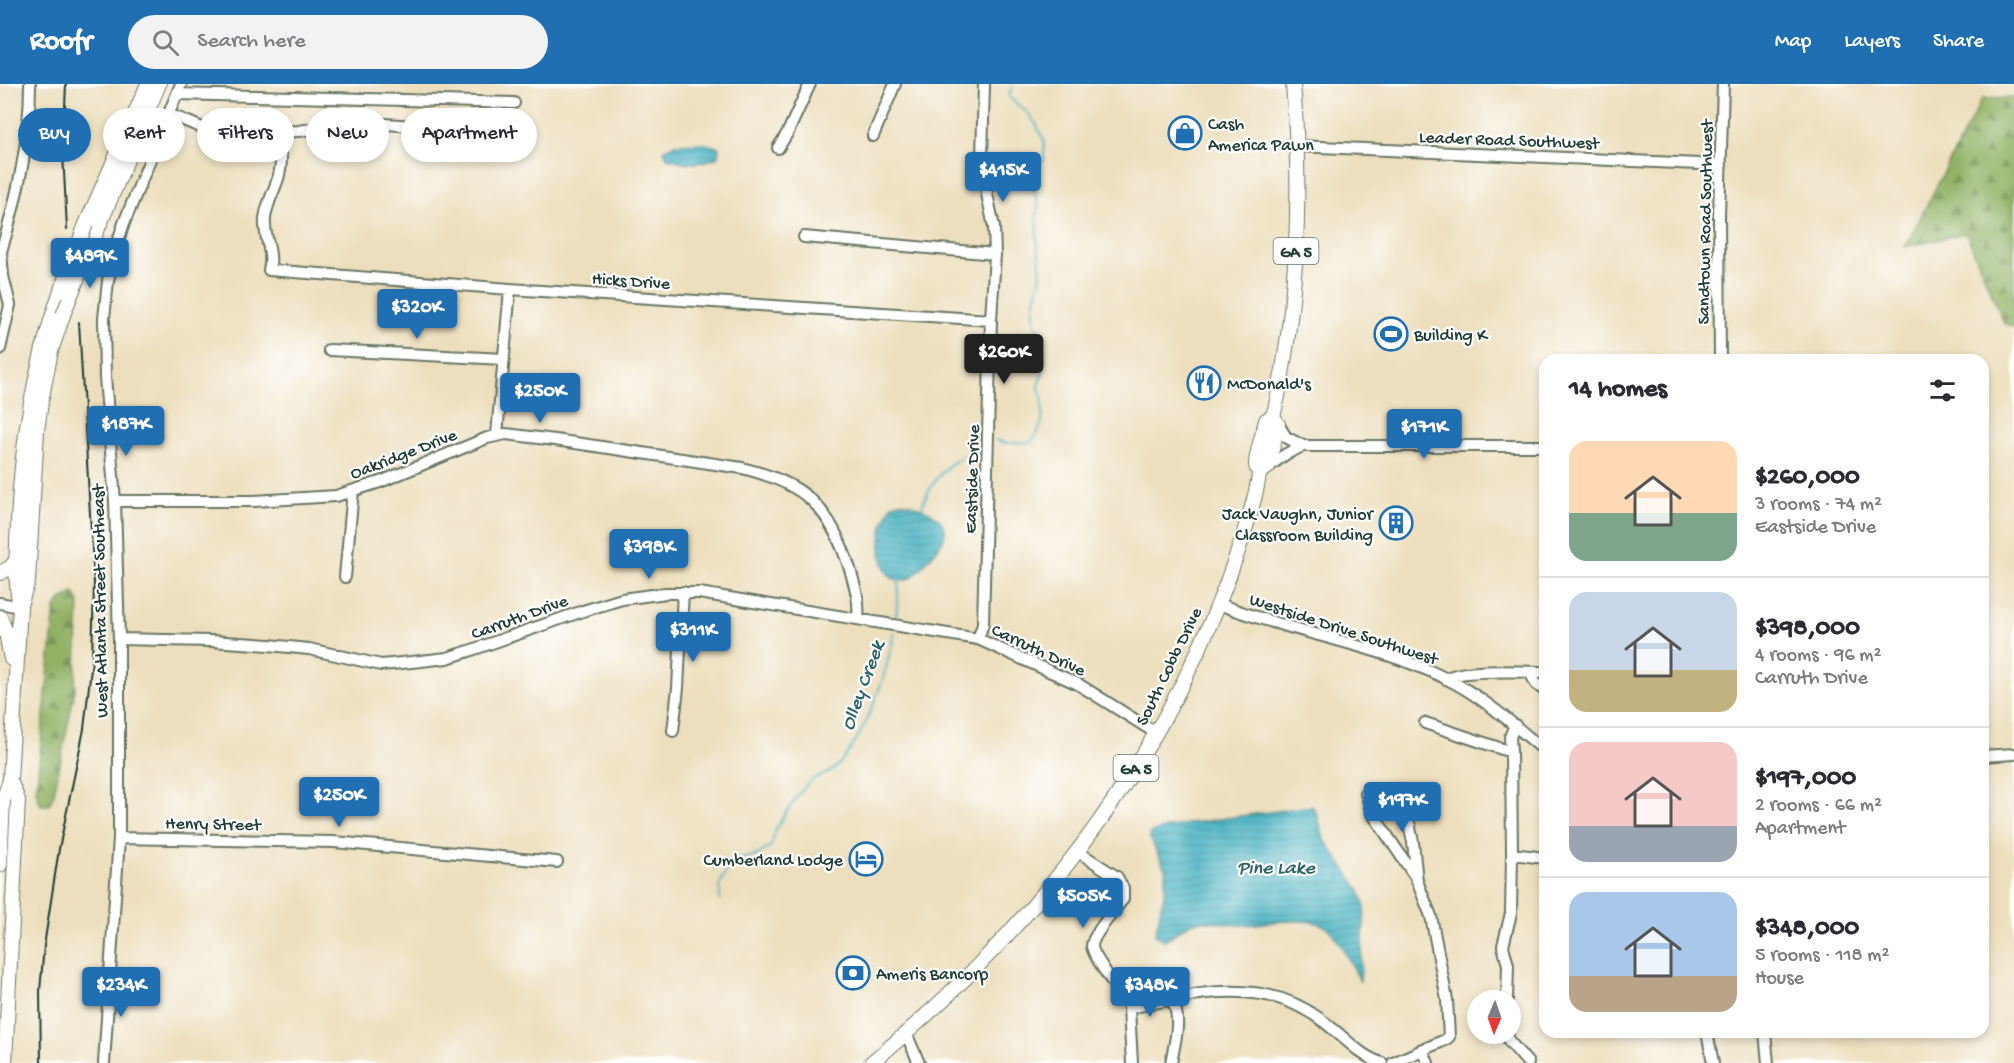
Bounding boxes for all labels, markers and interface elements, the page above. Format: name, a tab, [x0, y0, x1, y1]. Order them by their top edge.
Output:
search box	[128, 15, 548, 69]
text: Roofr	[30, 26, 92, 59]
icon: search	[149, 26, 182, 59]
text: Search here	[197, 29, 306, 55]
text: Map	[1775, 30, 1811, 55]
text: Layers	[1844, 30, 1900, 55]
text: Share	[1933, 30, 1984, 55]
chip: Buy	[18, 108, 91, 162]
chip: Rent	[103, 108, 185, 162]
chip: Filters	[197, 108, 294, 162]
chip: New	[306, 108, 389, 162]
chip: Apartment	[401, 108, 537, 162]
shop icon: Cash America Pawn	[1167, 115, 1203, 151]
place label: Cash America Pawn	[1208, 115, 1314, 157]
street label: Sandtown Road Southwest	[1694, 118, 1719, 325]
street label: Leader Road Southwest	[1418, 128, 1601, 155]
pin: $415K	[961, 152, 1045, 203]
text: $415K	[979, 160, 1027, 183]
pin: $489K	[48, 238, 132, 289]
road number: GA 5	[1274, 238, 1318, 264]
text: $489K	[65, 246, 115, 269]
street label: Hicks Drive	[591, 269, 671, 296]
pin: $320K	[375, 289, 459, 340]
text: $320K	[391, 297, 443, 320]
sports icon: Building K	[1373, 316, 1409, 352]
place label: Building K	[1413, 326, 1489, 347]
pin: $260K	[962, 334, 1046, 385]
text: $260K	[978, 342, 1030, 365]
restaurant icon: McDonald's	[1186, 365, 1222, 401]
pin: $250K	[498, 373, 582, 424]
icon: filters	[1926, 374, 1959, 407]
place label: McDonald's	[1227, 375, 1312, 396]
text: 14 homes	[1569, 375, 1667, 406]
text: $250K	[514, 381, 566, 404]
pin: $187K	[84, 406, 168, 457]
pin: $171K	[1382, 409, 1466, 460]
text: $187K	[101, 414, 151, 437]
text: $171K	[1401, 417, 1447, 440]
street label: Eastside Drive	[961, 424, 986, 534]
street label: Oakridge Drive	[348, 425, 461, 485]
text: $260,000	[1755, 463, 1860, 494]
icon: home	[1617, 465, 1689, 537]
street label: West Atlanta Street Southeast	[89, 482, 114, 718]
text: 3 rooms · 74 m²	[1755, 494, 1882, 517]
place label: Jack Vaughn, Junior Classroom Building	[1222, 505, 1375, 547]
building icon: Jack Vaughn, Junior Classroom Building	[1378, 505, 1414, 541]
text: Eastside Drive	[1755, 517, 1876, 540]
pin: $398K	[607, 529, 691, 580]
text: $398K	[623, 537, 675, 560]
street label: Westside Drive Southwest	[1246, 590, 1442, 671]
street label: Carruth Drive	[469, 591, 572, 646]
street label: South Cobb Drive	[1133, 604, 1208, 730]
pin: $311K	[651, 612, 735, 663]
text: $398,000	[1755, 614, 1860, 645]
icon: home	[1617, 616, 1689, 688]
text: $311K	[670, 620, 716, 643]
street label: Carruth Drive	[988, 620, 1089, 683]
water label: Olley Creek	[838, 637, 892, 734]
text: 4 rooms · 96 m²	[1755, 645, 1881, 668]
text: Carruth Drive	[1755, 668, 1868, 691]
road number: GA 5	[1114, 755, 1158, 781]
text: $197,000	[1755, 764, 1856, 795]
icon: home	[1617, 766, 1689, 838]
pin: $250K	[297, 777, 381, 828]
pin: $197K	[1360, 782, 1444, 833]
text: $250K	[313, 785, 365, 808]
text: $197K	[1378, 790, 1426, 813]
text: 2 rooms · 66 m²	[1755, 795, 1882, 818]
street label: Henry Street	[165, 814, 263, 837]
text: Apartment	[1755, 818, 1845, 841]
hotel icon: Cumberland Lodge	[848, 841, 884, 877]
place label: Cumberland Lodge	[704, 851, 844, 872]
water label: Pine Lake	[1237, 858, 1315, 881]
pin: $505K	[1041, 878, 1125, 929]
text: $505K	[1057, 886, 1109, 909]
text: $348,000	[1755, 914, 1859, 945]
icon: home	[1617, 916, 1689, 988]
text: 5 rooms · 118 m²	[1755, 945, 1889, 968]
bank icon: Ameris Bancorp	[835, 955, 871, 991]
place label: Ameris Bancorp	[876, 965, 988, 986]
pin: $234K	[79, 967, 163, 1018]
pin: $348K	[1108, 967, 1192, 1018]
text: House	[1755, 968, 1804, 991]
text: $234K	[96, 975, 146, 998]
text: $348K	[1125, 975, 1175, 998]
north arrow	[1467, 990, 1521, 1044]
map controls	[1467, 990, 1521, 1044]

